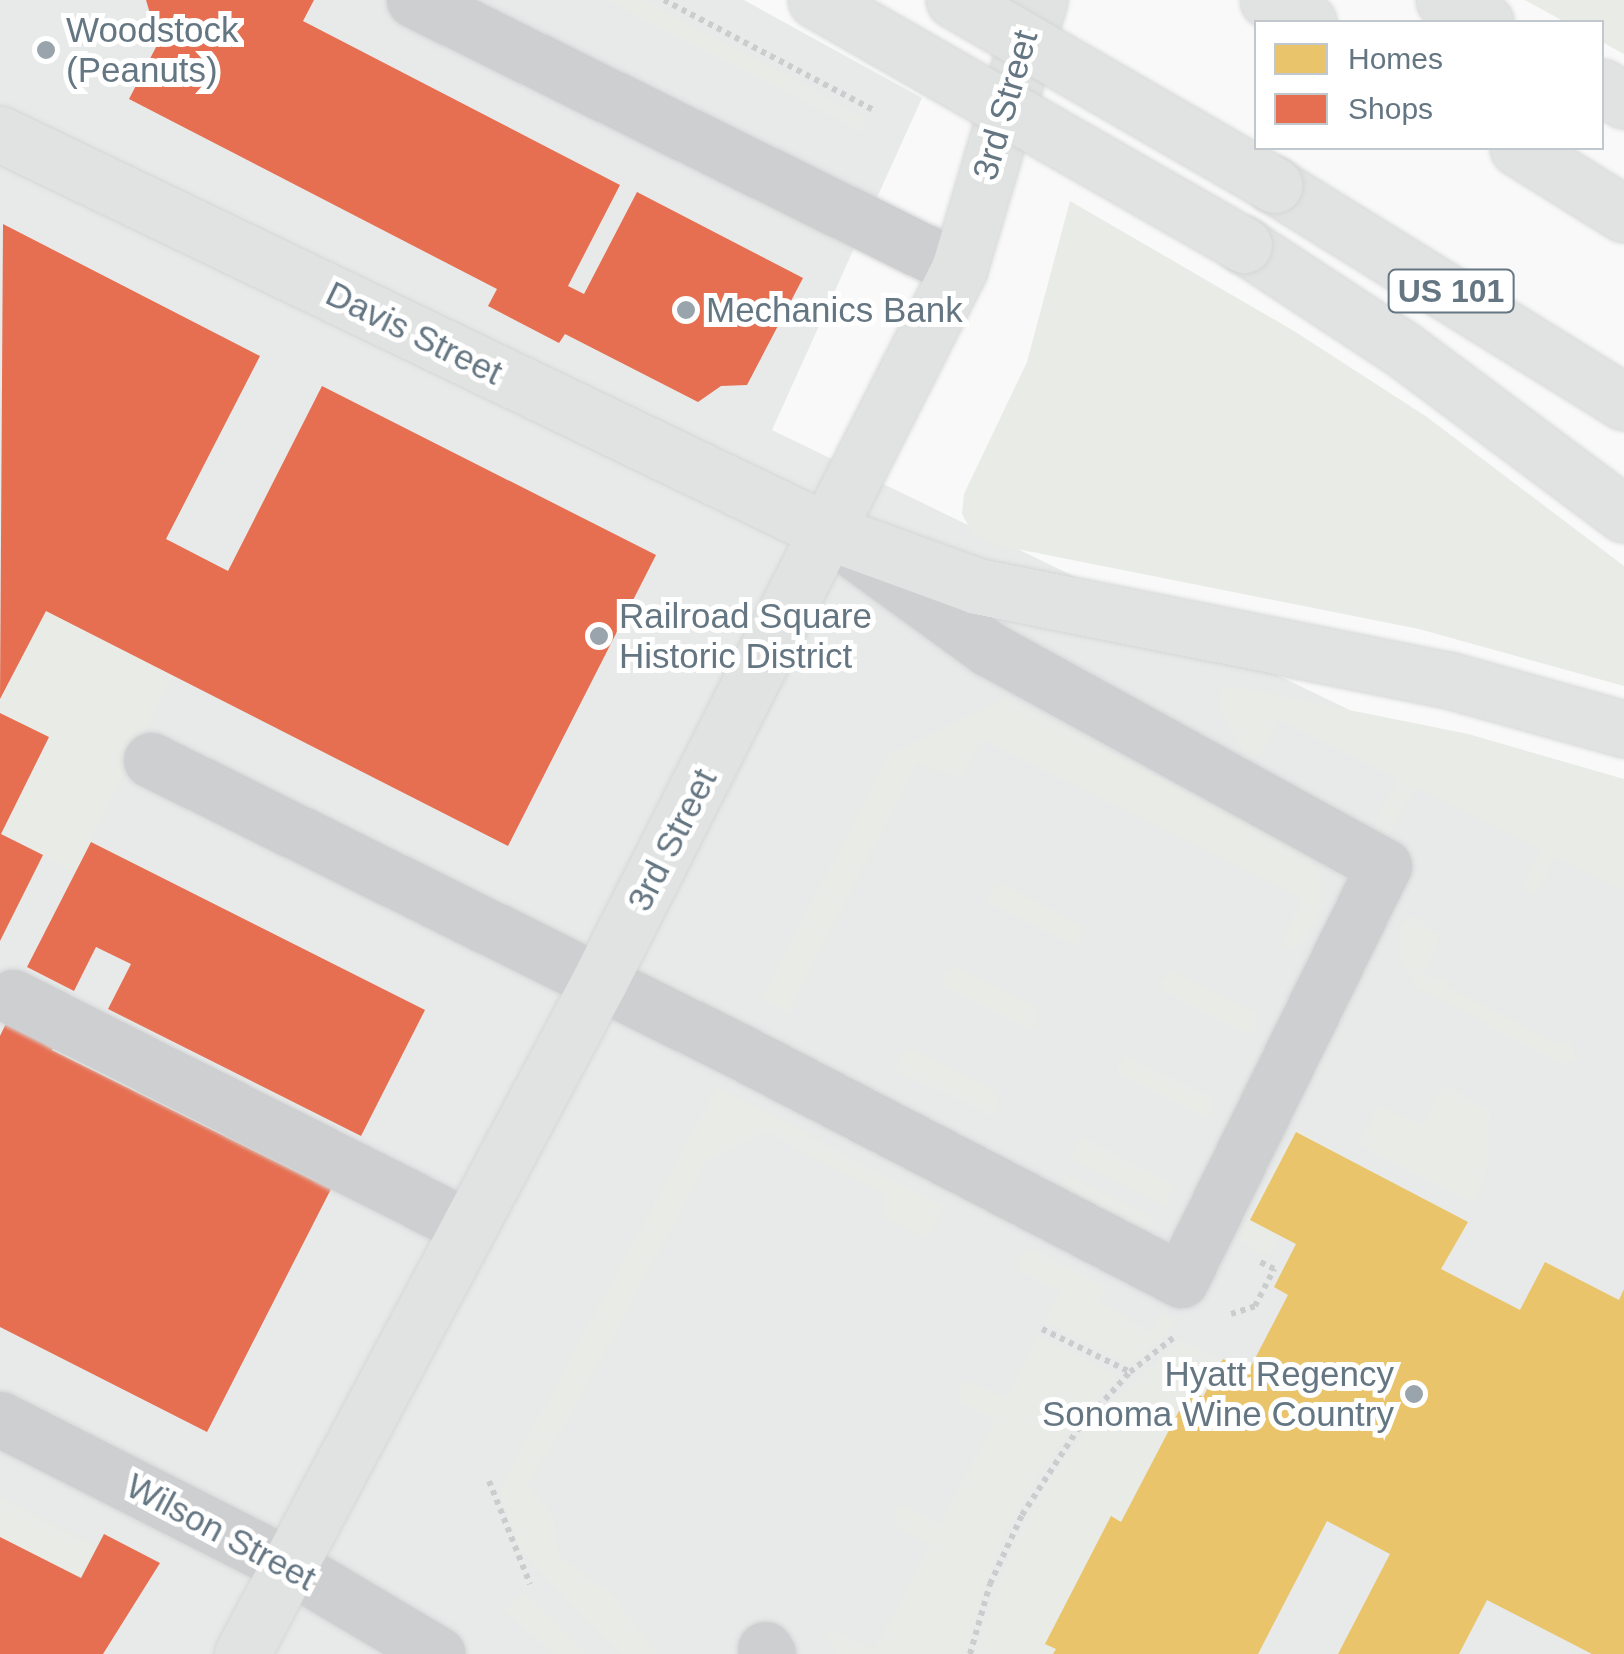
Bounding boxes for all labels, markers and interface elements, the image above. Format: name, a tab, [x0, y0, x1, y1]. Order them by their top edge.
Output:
place label: Woodstock (Peanuts)	[66, 9, 238, 91]
legend	[1254, 20, 1604, 150]
street label: 3rd Street	[964, 25, 1046, 185]
marker: Woodstock (Peanuts)	[35, 39, 57, 61]
text: Homes	[1348, 42, 1443, 75]
text: Shops	[1348, 92, 1433, 125]
road number: US 101	[1386, 264, 1516, 318]
street label: Davis Street	[319, 272, 509, 394]
place label: Mechanics Bank	[706, 289, 963, 331]
marker: Mechanics Bank	[675, 299, 697, 321]
place label: Railroad Square Historic District	[619, 595, 872, 677]
marker: Railroad Square Historic District	[588, 625, 610, 647]
street label: 3rd Street	[618, 762, 726, 918]
place label: Hyatt Regency Sonoma Wine Country	[1042, 1353, 1394, 1435]
marker: Hyatt Regency Sonoma Wine Country	[1403, 1383, 1425, 1405]
street label: Wilson Street	[119, 1465, 323, 1599]

